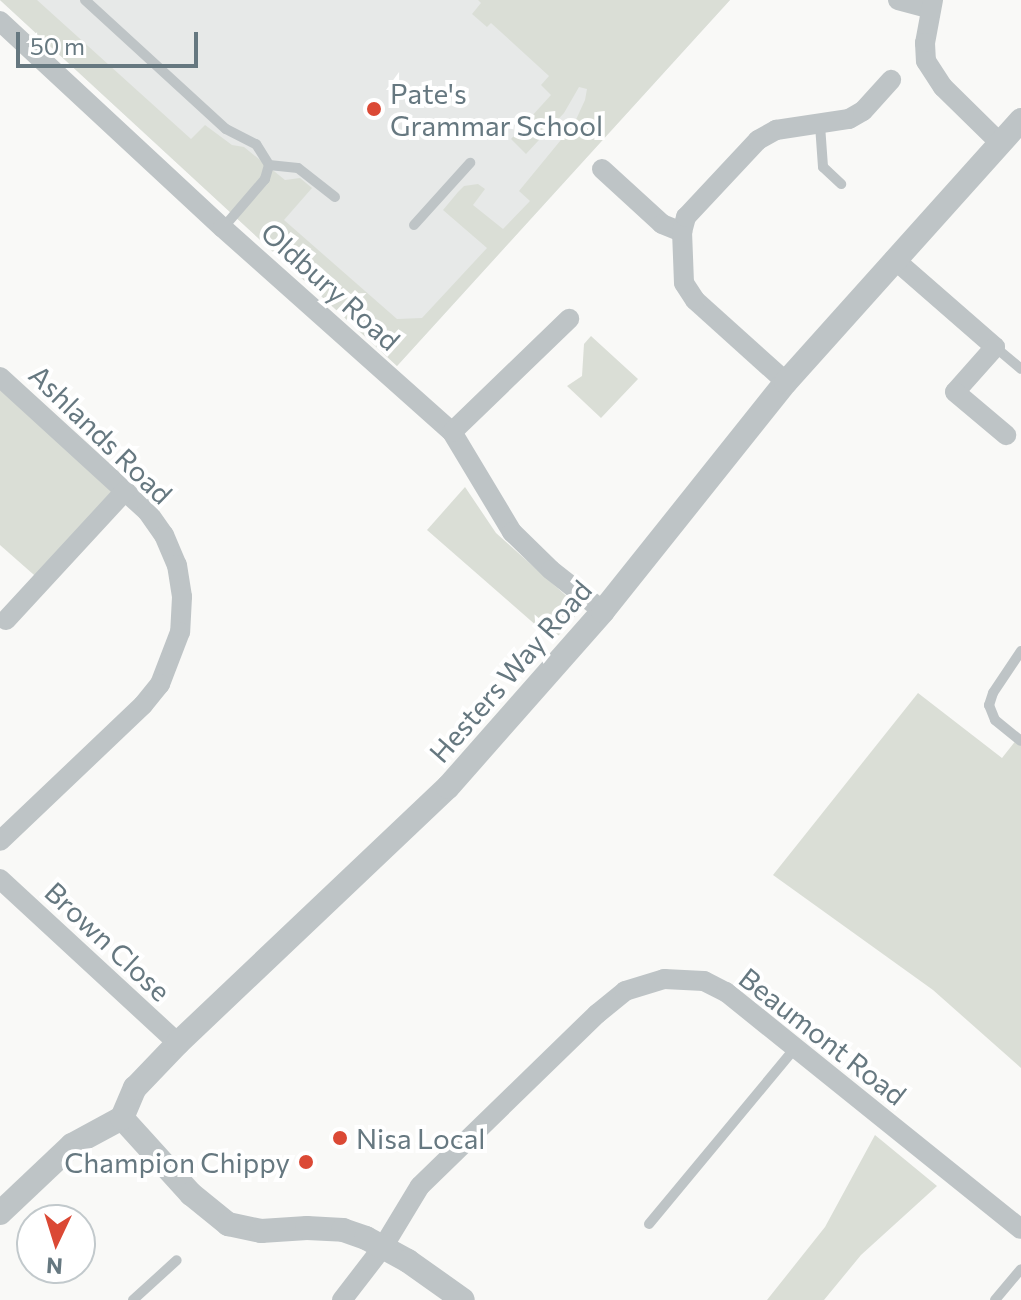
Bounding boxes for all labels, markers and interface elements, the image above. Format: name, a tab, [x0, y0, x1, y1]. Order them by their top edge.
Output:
scale bar	[20, 16, 202, 66]
text: 50 m	[30, 31, 85, 60]
place label: Pate's Grammar School	[390, 76, 603, 142]
marker: Pate's Grammar School	[365, 100, 383, 118]
street label: Oldbury Road	[255, 215, 407, 357]
street label: Ashlands Road	[23, 357, 179, 511]
street label: Hesters Way Road	[422, 573, 598, 769]
street label: Brown Close	[38, 874, 178, 1008]
street label: Beaumont Road	[733, 960, 913, 1112]
place label: Nisa Local	[356, 1121, 485, 1155]
marker: Nisa Local	[331, 1129, 349, 1147]
place label: Champion Chippy	[64, 1145, 290, 1179]
marker: Champion Chippy	[297, 1153, 315, 1171]
north arrow	[16, 1204, 96, 1284]
text: N	[45, 1252, 64, 1280]

